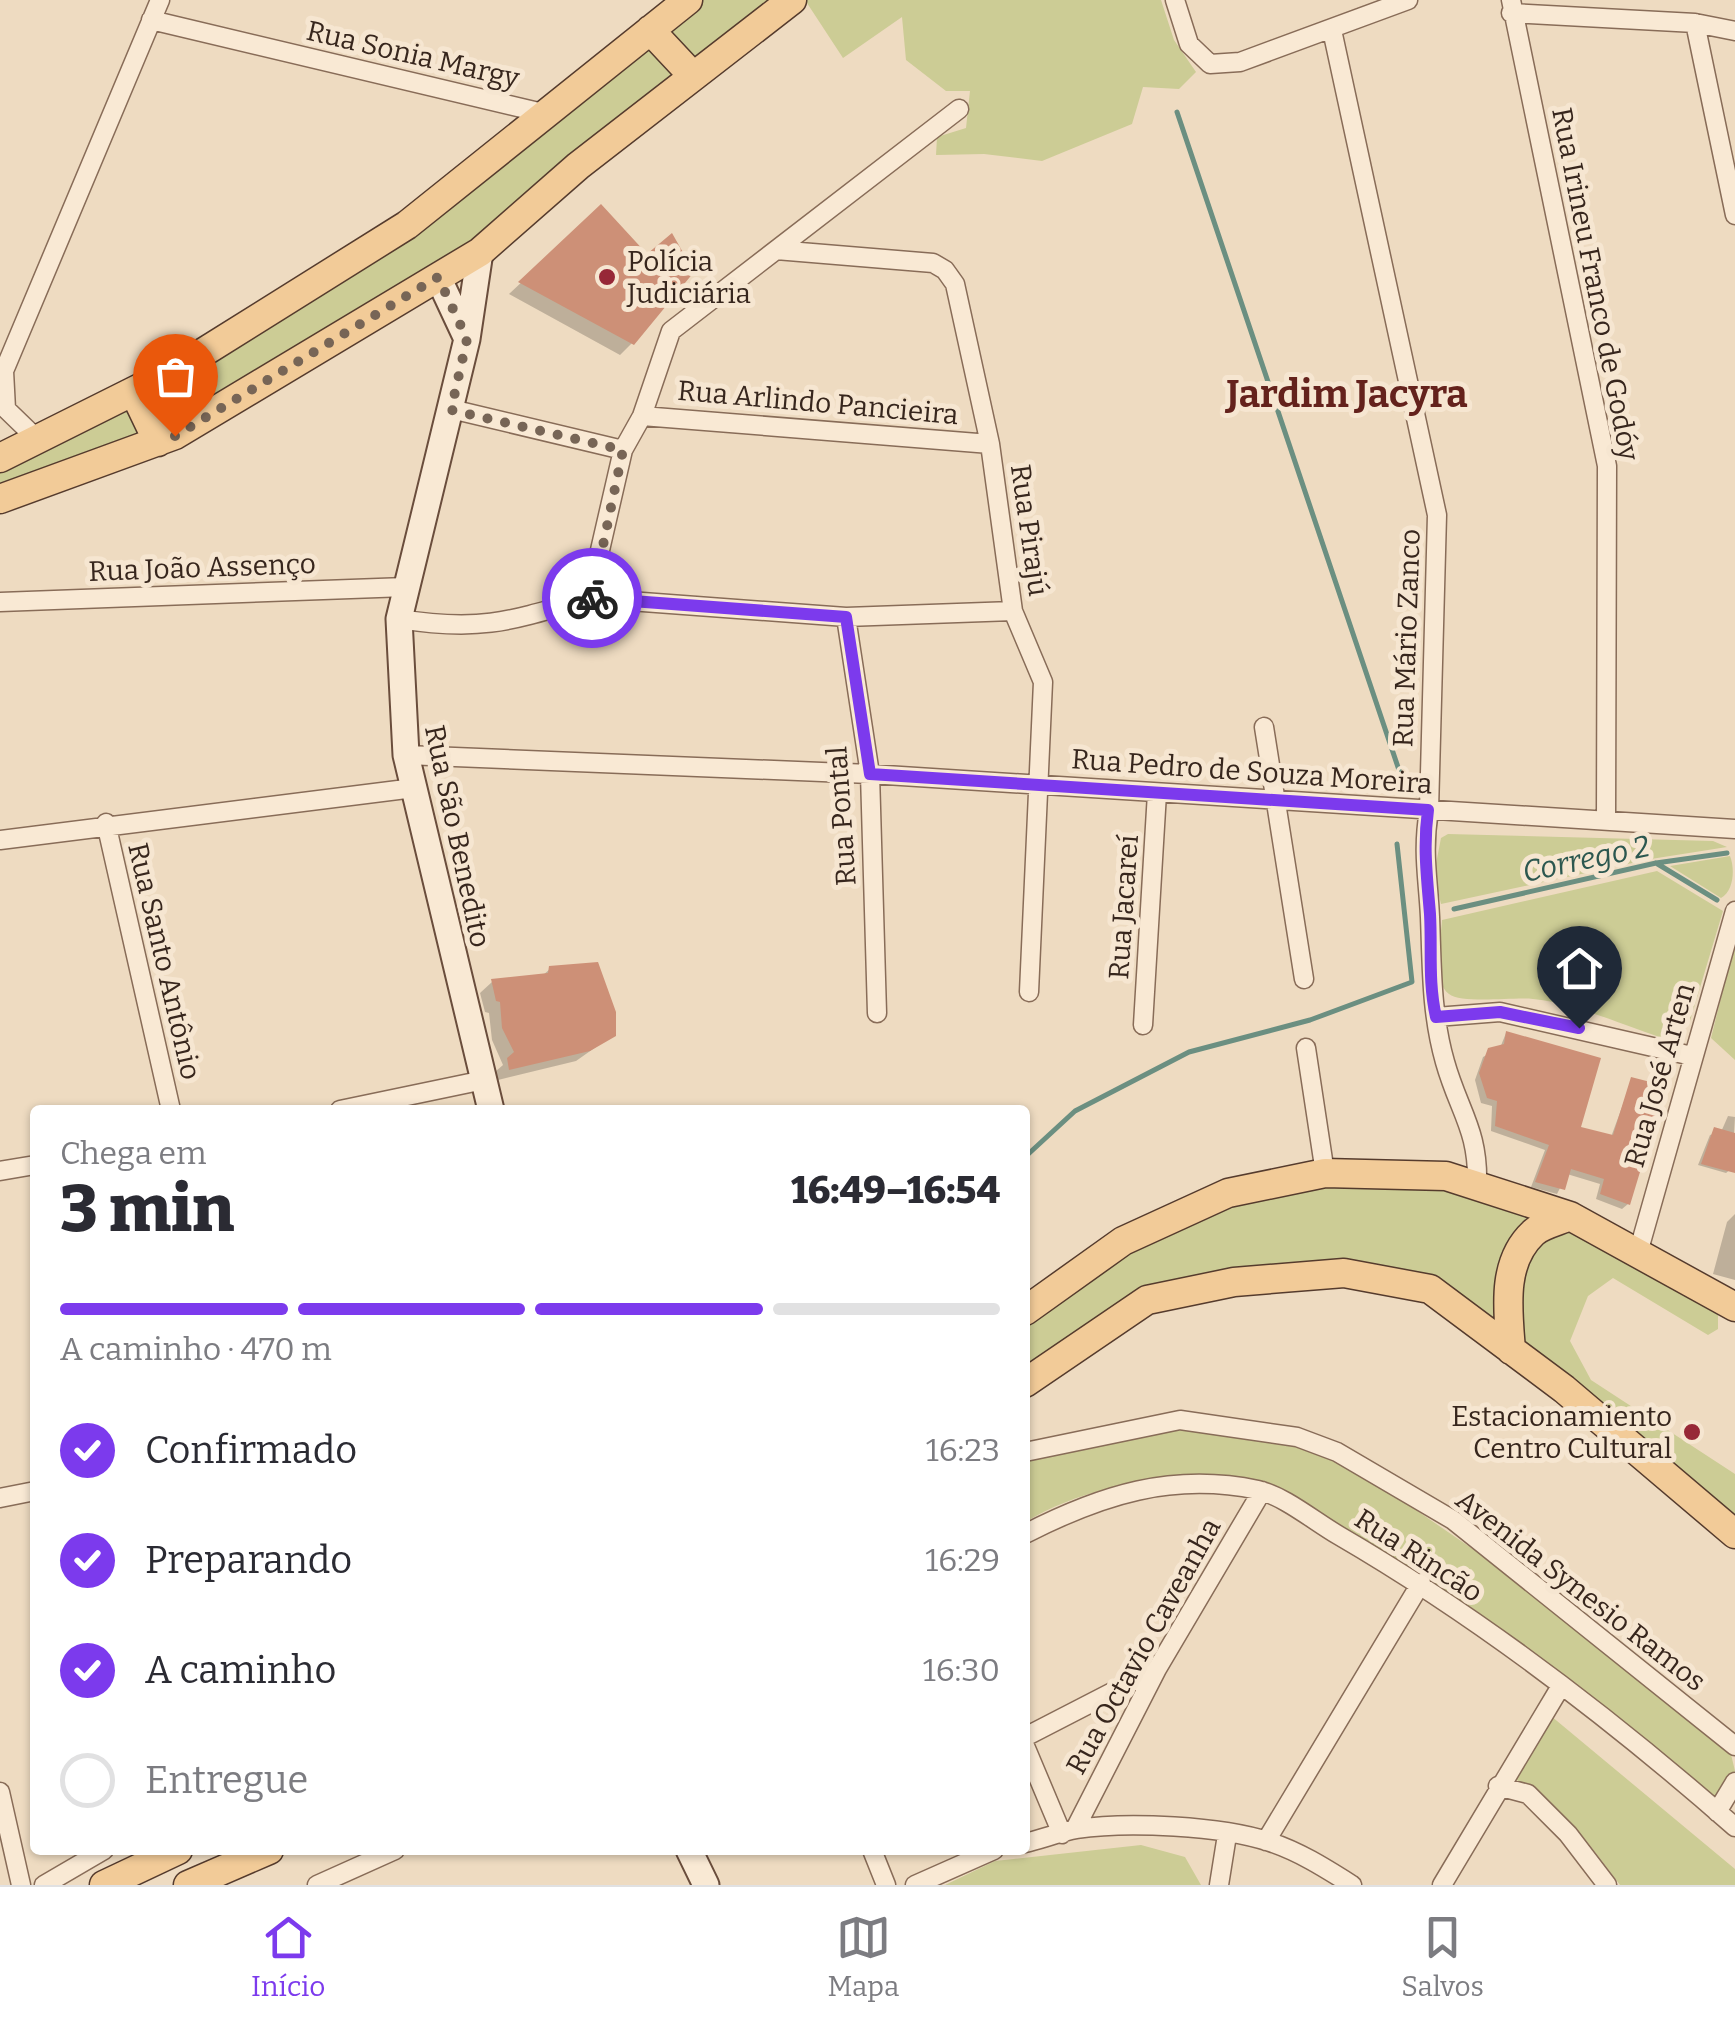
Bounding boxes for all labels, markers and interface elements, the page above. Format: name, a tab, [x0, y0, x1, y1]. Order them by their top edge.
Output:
street label: Rua Sonia Margy	[303, 14, 523, 95]
street label: Rua Irineu Franco de Godóy	[1545, 105, 1646, 464]
place label: Polícia Judiciária	[626, 245, 751, 310]
marker: Polícia Judiciária	[596, 266, 618, 288]
pin	[133, 334, 218, 437]
icon: bag	[148, 349, 203, 404]
district label: Jardim Jacyra	[1225, 371, 1467, 417]
street label: Rua Arlindo Pancieira	[676, 374, 960, 431]
street label: Rua Pirajú	[1004, 462, 1055, 598]
street label: Rua Mário Zanco	[1386, 528, 1427, 748]
street label: Rua João Assenço	[88, 547, 316, 588]
courier	[542, 548, 642, 648]
icon: bike	[565, 571, 620, 626]
street label: Rua São Benedito	[418, 722, 497, 950]
street label: Rua Pedro de Souza Moreira	[1070, 742, 1434, 801]
street label: Rua Pontal	[820, 745, 863, 887]
water label: Corrego 2	[1519, 828, 1653, 890]
street label: Rua Jacareí	[1102, 833, 1145, 980]
street label: Rua Santo Antônio	[121, 840, 208, 1083]
pin	[1537, 926, 1622, 1029]
icon: home	[1552, 941, 1607, 996]
street label: Rua José Arten	[1617, 979, 1702, 1171]
text: Chega em	[60, 1134, 207, 1172]
text: 16:49–16:54	[791, 1167, 1000, 1213]
text: 3 min	[60, 1170, 234, 1248]
text: A caminho · 470 m	[60, 1330, 332, 1368]
place label: Estacionamiento Centro Cultural	[1451, 1400, 1672, 1465]
marker: Estacionamiento Centro Cultural	[1681, 1421, 1703, 1443]
icon: check	[60, 1423, 115, 1478]
text: Confirmado	[145, 1427, 357, 1473]
text: 16:23	[926, 1431, 1000, 1469]
street label: Avenida Synesio Ramos	[1449, 1483, 1712, 1698]
street label: Rua Rincão	[1349, 1502, 1489, 1609]
street label: Rua Octavio Caveanha	[1059, 1513, 1228, 1780]
icon: check	[60, 1533, 115, 1588]
text: Preparando	[145, 1537, 352, 1583]
text: 16:29	[925, 1541, 1000, 1579]
icon: check	[60, 1643, 115, 1698]
text: A caminho	[145, 1647, 336, 1693]
text: 16:30	[923, 1651, 1000, 1689]
text: Entregue	[145, 1757, 308, 1803]
tab: Início	[251, 1910, 325, 2003]
tab: Mapa	[827, 1910, 899, 2003]
tab: Salvos	[1401, 1910, 1484, 2003]

